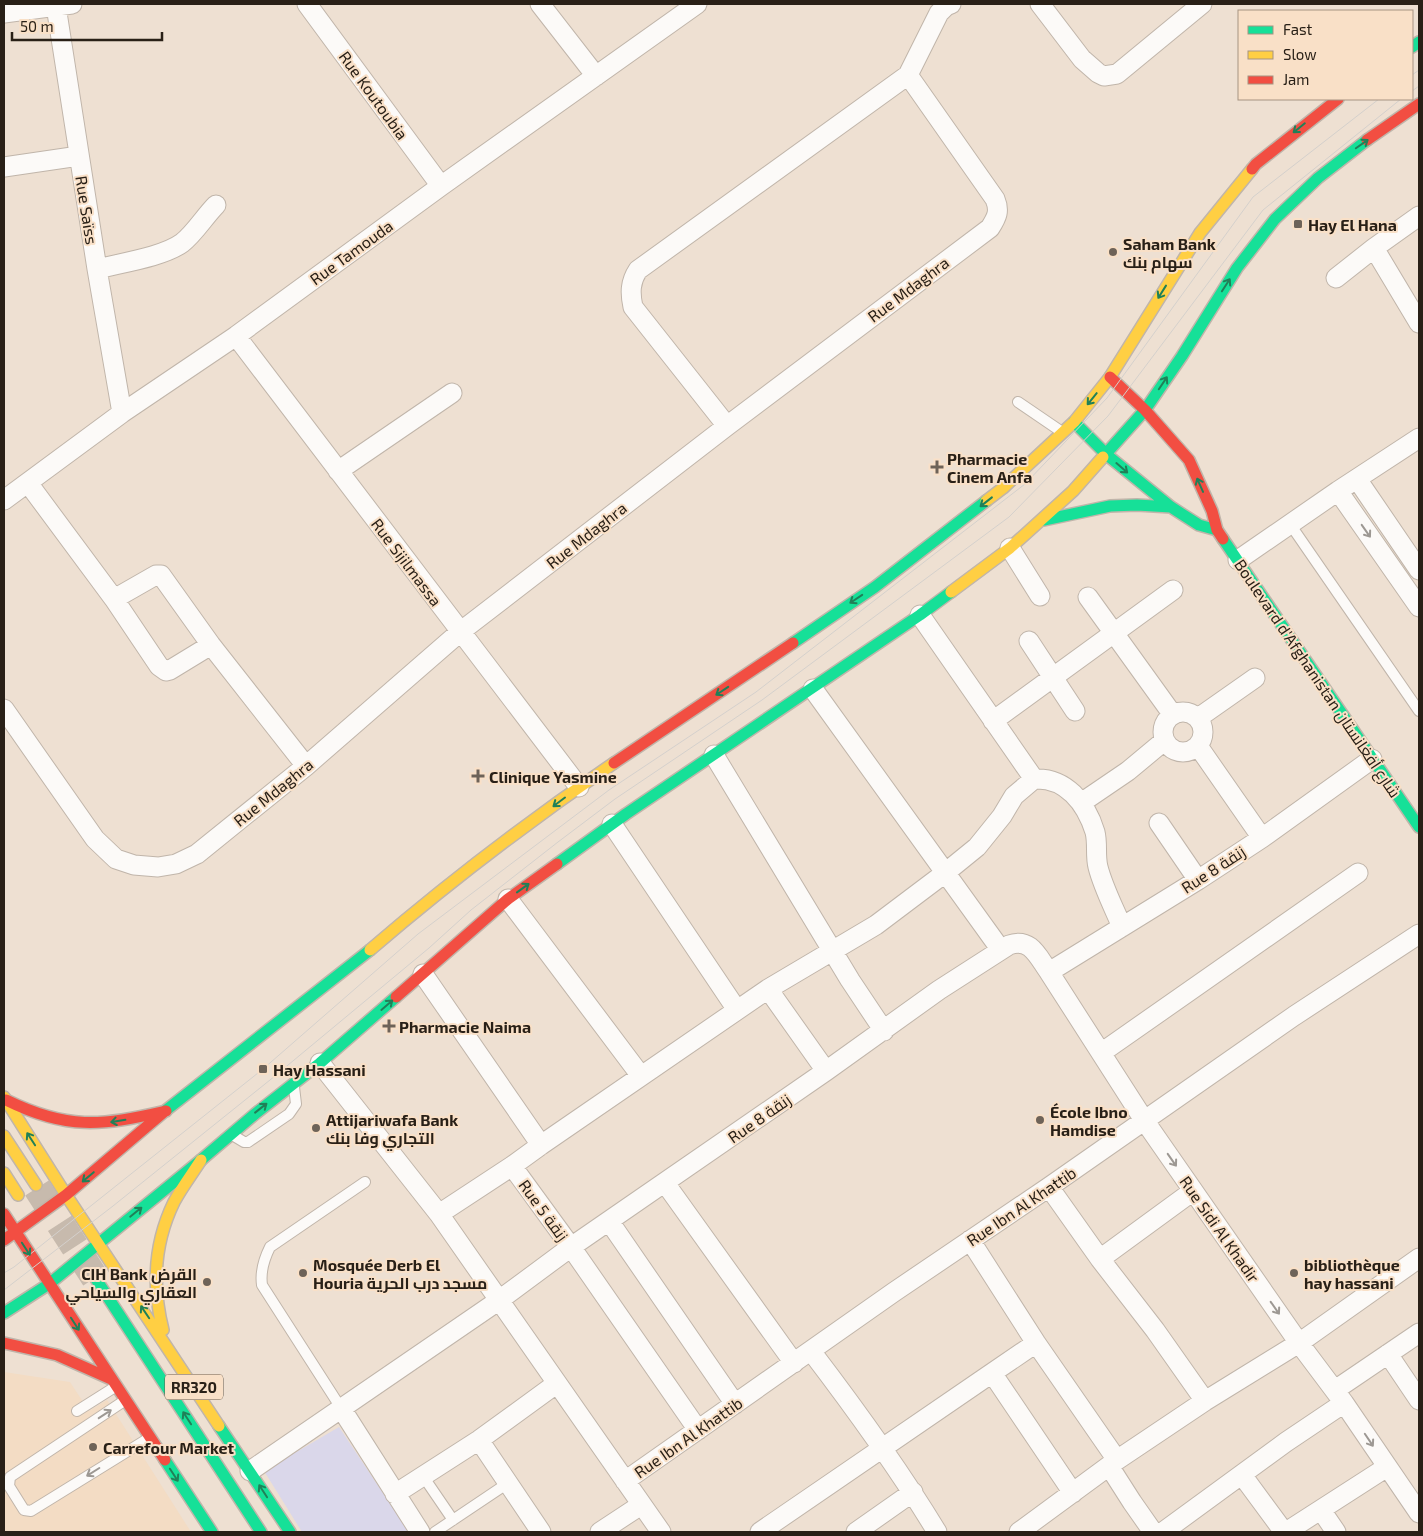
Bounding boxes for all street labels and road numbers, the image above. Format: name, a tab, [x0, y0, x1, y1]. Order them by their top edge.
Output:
street label: Rue Koutoubia	[336, 47, 412, 143]
street label: Rue Saïss	[72, 174, 102, 246]
street label: Rue Tamouda	[306, 216, 396, 288]
street label: Rue Mdaghra	[864, 252, 952, 326]
street label: Rue Mdaghra	[542, 498, 630, 572]
street label: Rue Sijilmassa	[367, 514, 446, 610]
street label: Boulevard d'Afghanistan شارع أفغانستان	[1228, 555, 1405, 802]
street label: Rue Mdaghra	[229, 754, 317, 830]
street label: Rue 8 زنقة	[1177, 841, 1249, 898]
street label: Rue 8 زنقة	[724, 1089, 795, 1147]
street label: Rue Ibn Al Khattib	[963, 1162, 1079, 1250]
street label: Rue Sidi Al Khadir	[1176, 1172, 1264, 1286]
street label: Rue 5 زنقة	[515, 1176, 573, 1245]
road number: RR320	[165, 1374, 223, 1400]
street label: Rue Ibn Al Khattib	[630, 1393, 746, 1481]

